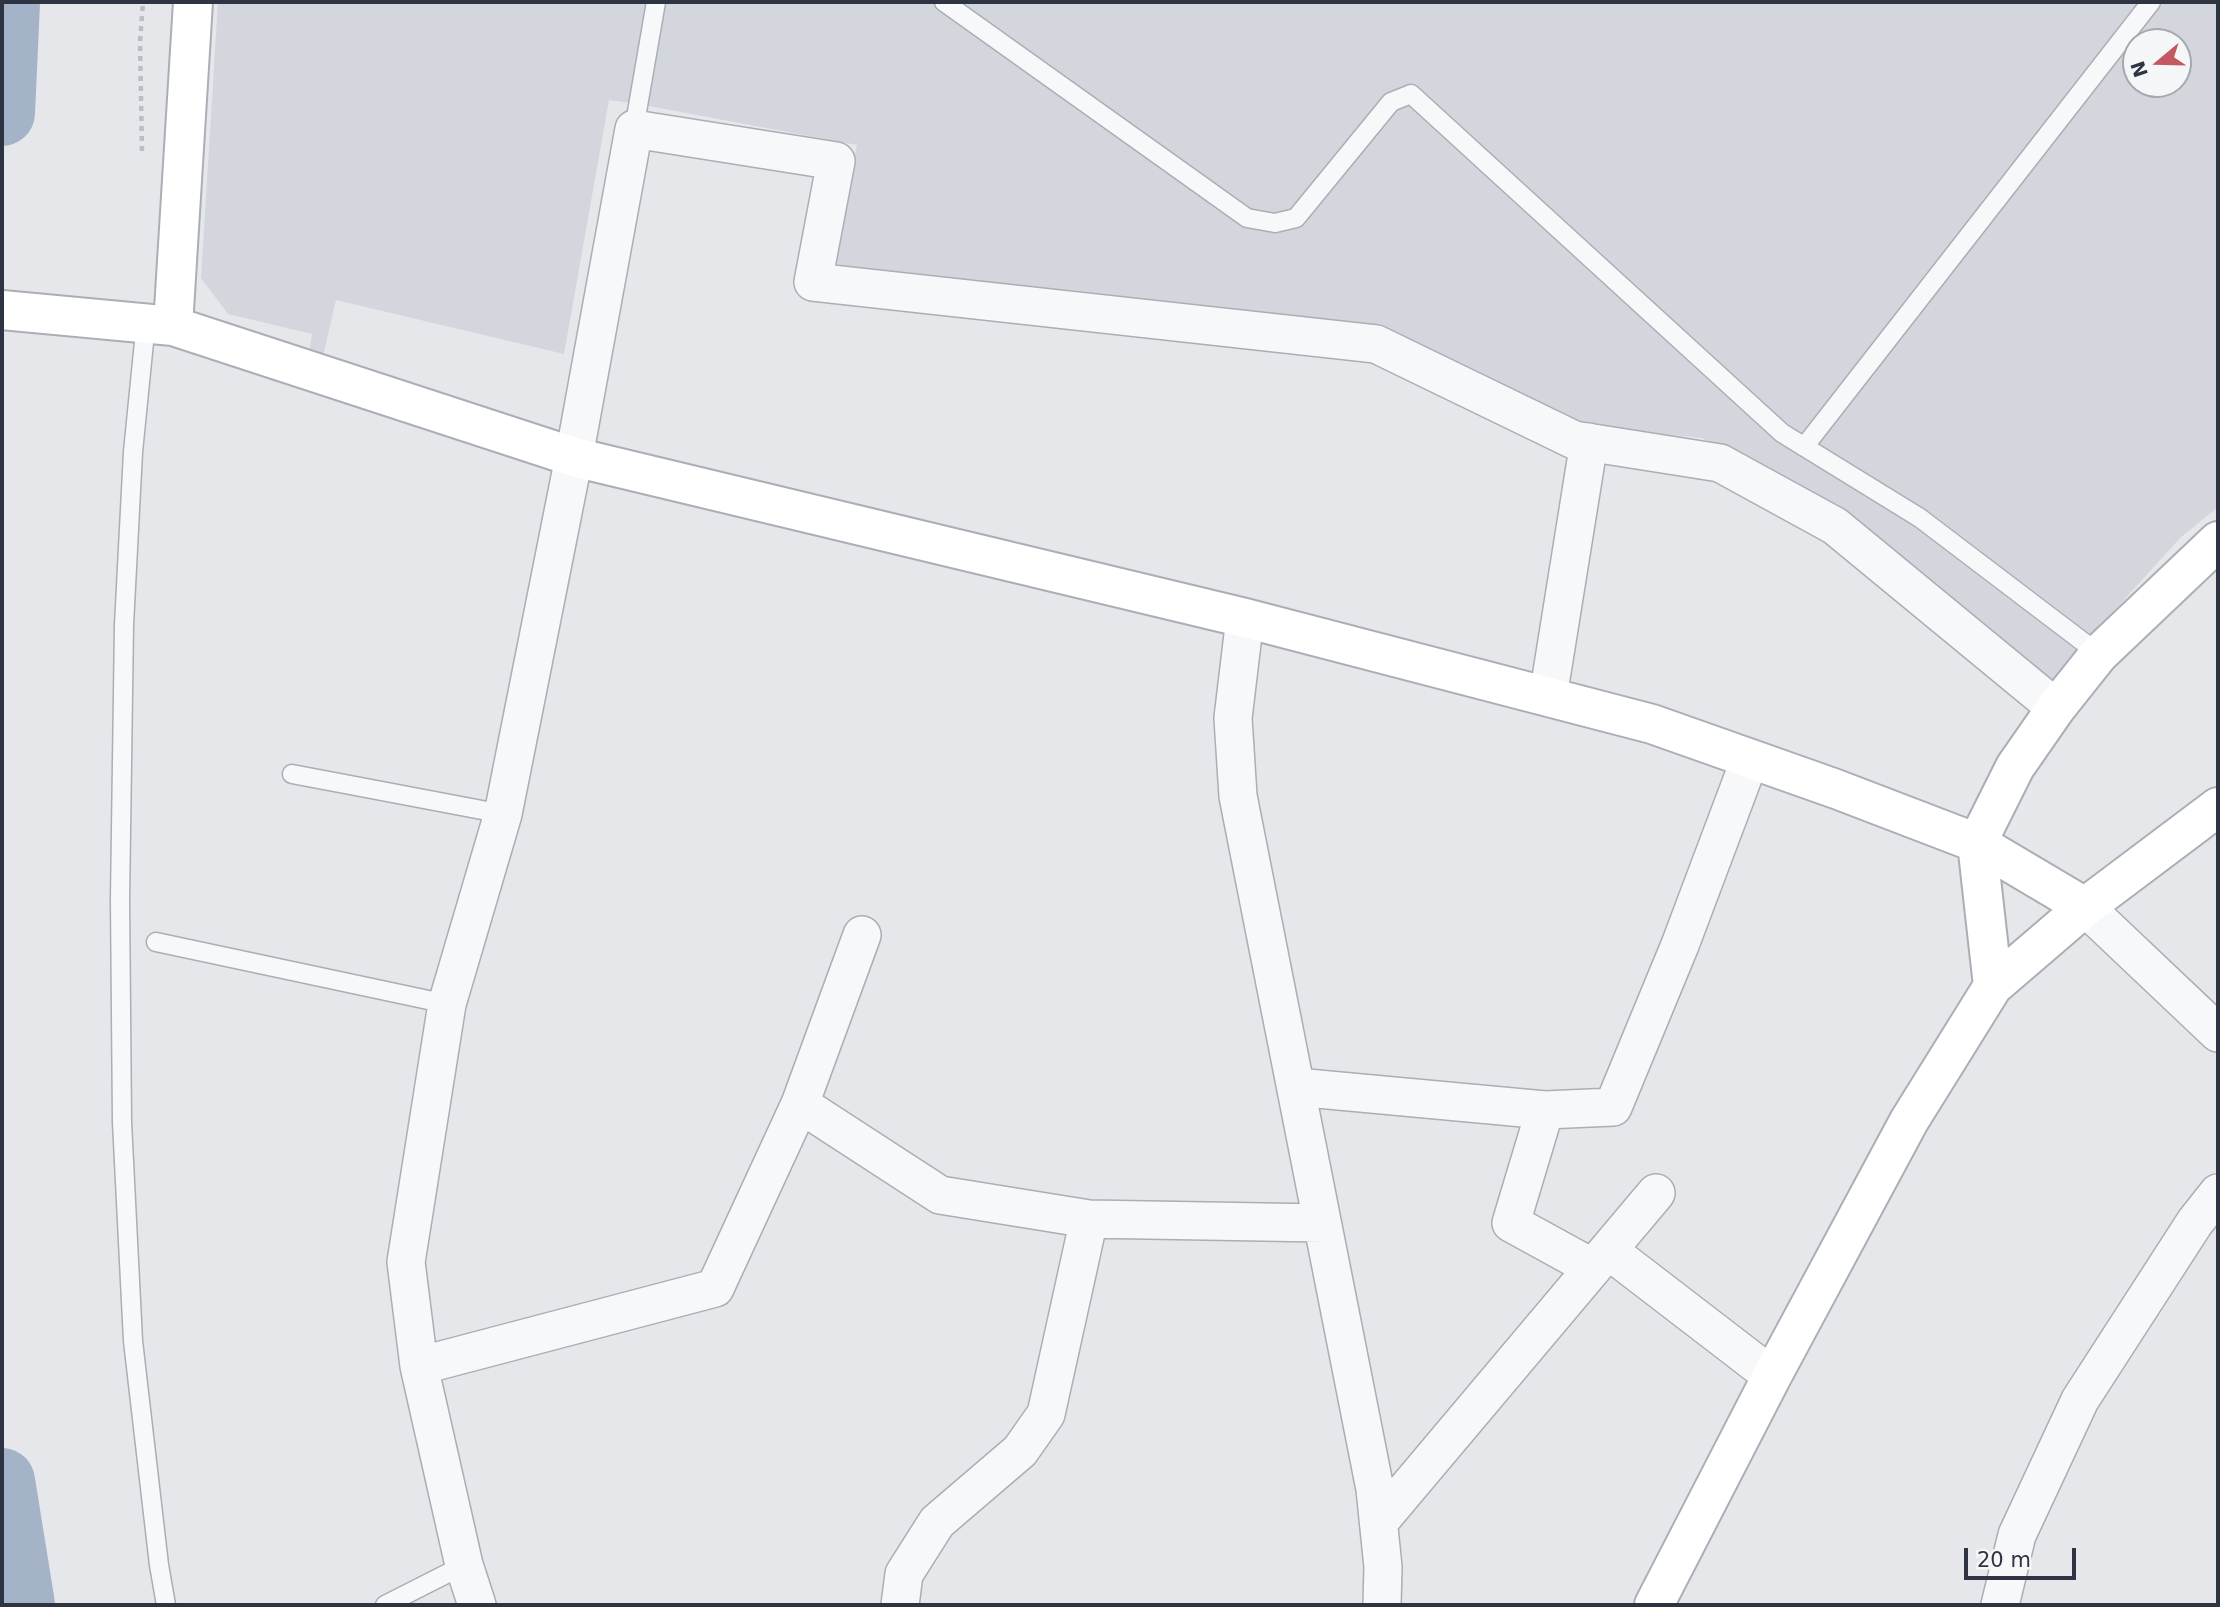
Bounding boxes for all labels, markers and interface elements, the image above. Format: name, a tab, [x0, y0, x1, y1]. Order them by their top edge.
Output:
north arrow	[2122, 28, 2192, 98]
text: N	[2126, 58, 2152, 80]
scale bar	[1968, 1534, 2080, 1578]
text: 20 m	[1977, 1548, 2031, 1572]

